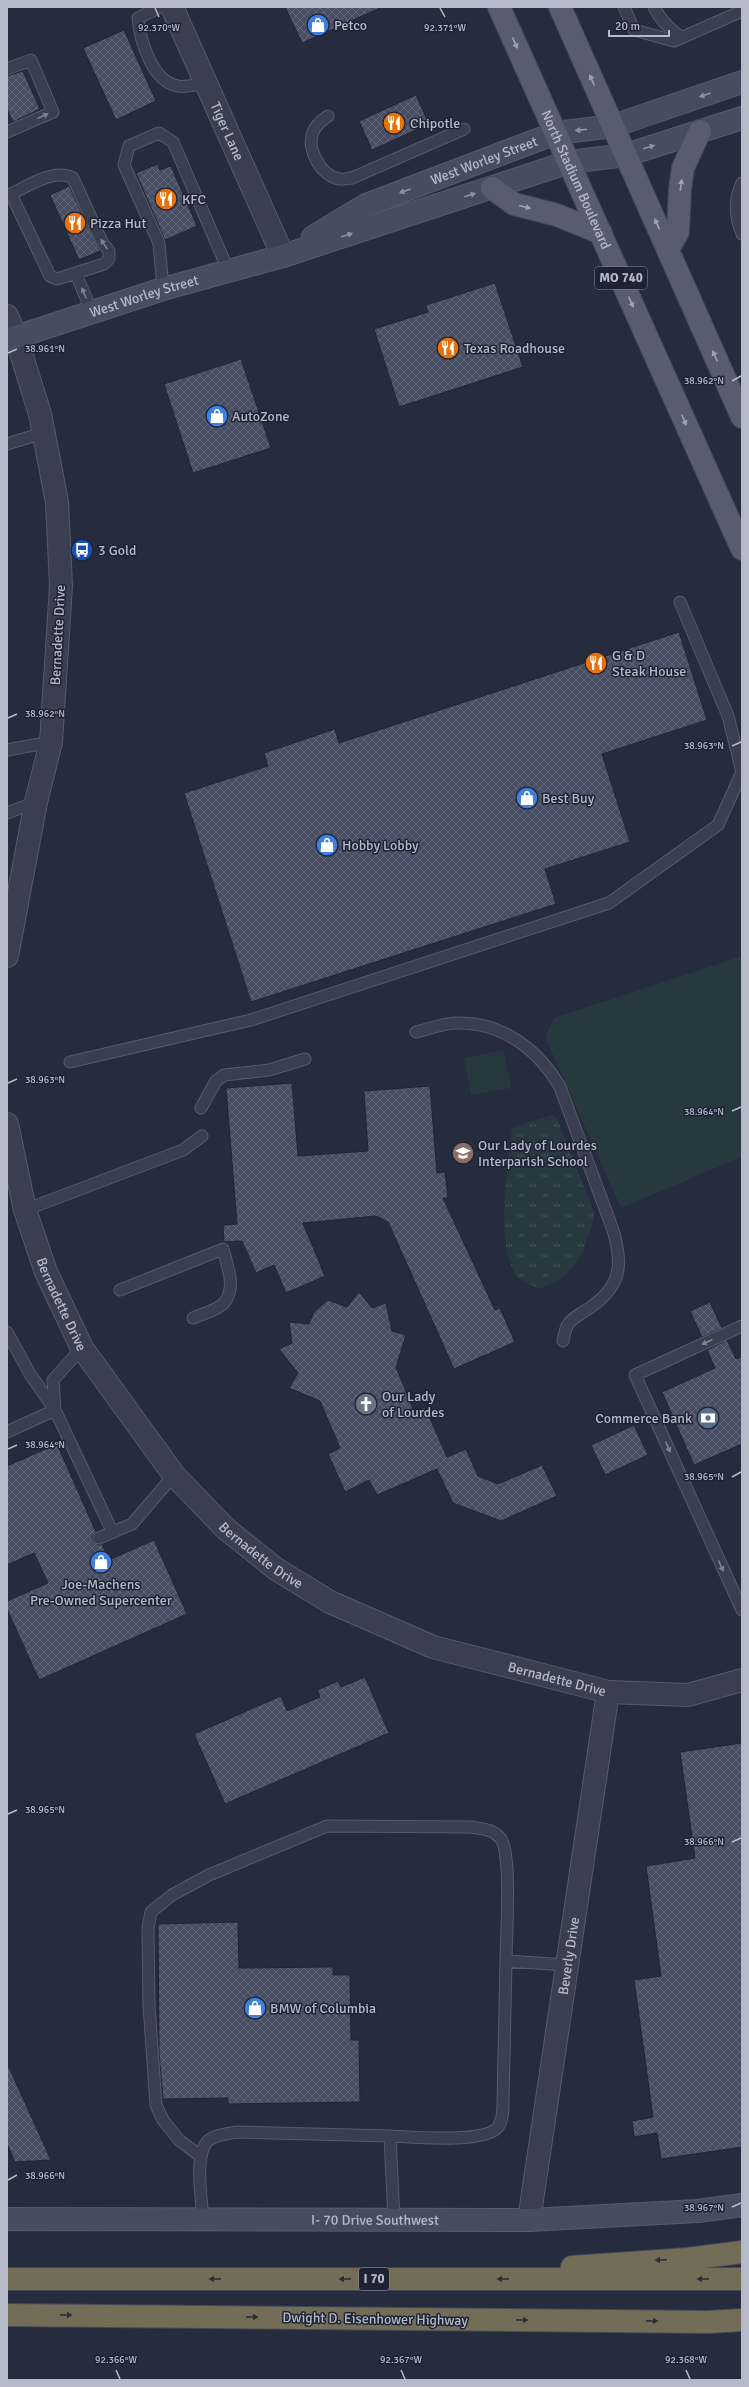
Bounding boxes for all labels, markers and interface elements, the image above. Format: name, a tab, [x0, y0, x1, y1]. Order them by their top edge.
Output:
shop icon: Petco	[305, 12, 331, 38]
scale bar	[609, 12, 669, 38]
place label: Petco	[334, 17, 367, 34]
text: 20 m	[615, 19, 640, 34]
text: 92.370°W	[138, 22, 180, 34]
text: 92.371°W	[424, 22, 466, 34]
one-way arrow	[512, 37, 518, 48]
one-way arrow	[589, 74, 595, 86]
one-way arrow	[699, 92, 711, 98]
street label: Tiger Lane	[207, 99, 248, 163]
street label: North Stadium Boulevard	[538, 107, 615, 252]
restaurant icon: Chipotle	[381, 110, 407, 136]
one-way arrow	[37, 113, 48, 119]
place label: Chipotle	[410, 115, 460, 132]
one-way arrow	[574, 127, 587, 133]
street label: West Worley Street	[428, 132, 540, 188]
one-way arrow	[644, 144, 656, 150]
one-way arrow	[677, 179, 684, 191]
restaurant icon: KFC	[153, 186, 179, 212]
one-way arrow	[399, 188, 411, 194]
place label: KFC	[182, 191, 206, 208]
one-way arrow	[464, 192, 476, 198]
one-way arrow	[519, 204, 531, 210]
restaurant icon: Pizza Hut	[62, 210, 88, 236]
place label: Pizza Hut	[90, 215, 147, 232]
one-way arrow	[653, 218, 659, 230]
one-way arrow	[341, 232, 353, 238]
one-way arrow	[100, 239, 108, 249]
road number: MO 740	[595, 267, 647, 289]
street label: West Worley Street	[87, 271, 201, 321]
one-way arrow	[81, 286, 87, 298]
one-way arrow	[628, 296, 634, 307]
restaurant icon: Texas Roadhouse	[435, 335, 461, 361]
place label: Texas Roadhouse	[464, 340, 565, 357]
text: 38.961°N	[25, 343, 65, 355]
one-way arrow	[712, 350, 718, 362]
text: 38.962°N	[684, 375, 724, 387]
shop icon: AutoZone	[204, 403, 230, 429]
place label: AutoZone	[232, 408, 290, 425]
one-way arrow	[682, 415, 688, 427]
bus stop icon: 3 Gold	[69, 537, 95, 563]
place label: 3 Gold	[98, 542, 136, 559]
street label: Bernadette Drive	[47, 584, 69, 686]
place label: G & D Steak House	[612, 647, 686, 680]
restaurant icon: G & D Steak House	[583, 650, 609, 676]
text: 38.962°N	[25, 708, 65, 720]
text: 38.963°N	[684, 740, 724, 752]
shop icon: Best Buy	[514, 785, 540, 811]
place label: Best Buy	[542, 790, 595, 807]
shop icon: Hobby Lobby	[314, 832, 340, 858]
place label: Hobby Lobby	[342, 837, 419, 854]
text: 38.963°N	[25, 1074, 65, 1086]
text: 38.964°N	[684, 1106, 724, 1118]
place label: Our Lady of Lourdes Interparish School	[478, 1137, 597, 1170]
school or university icon: Our Lady of Lourdes Interparish School	[450, 1140, 476, 1166]
street label: Bernadette Drive	[33, 1255, 91, 1353]
one-way arrow	[701, 1339, 712, 1345]
place label: Our Lady of Lourdes	[382, 1388, 444, 1421]
church icon: Our Lady of Lourdes	[353, 1391, 379, 1417]
bank icon: Commerce Bank	[695, 1405, 721, 1431]
place label: Commerce Bank	[595, 1410, 692, 1427]
text: 38.964°N	[25, 1439, 65, 1451]
one-way arrow	[665, 1442, 671, 1453]
text: 38.965°N	[684, 1471, 724, 1483]
street label: Bernadette Drive	[215, 1518, 306, 1592]
shop icon: Joe-Machens Pre-Owned Supercenter	[88, 1549, 114, 1575]
one-way arrow	[718, 1560, 724, 1571]
place label: Joe-Machens Pre-Owned Supercenter	[30, 1576, 173, 1609]
street label: Bernadette Drive	[506, 1658, 608, 1700]
text: 38.965°N	[25, 1804, 65, 1816]
text: 38.966°N	[684, 1836, 724, 1848]
street label: Beverly Drive	[554, 1916, 583, 1996]
shop icon: BMW of Columbia	[242, 1995, 268, 2021]
place label: BMW of Columbia	[270, 2000, 376, 2017]
text: 38.966°N	[25, 2170, 65, 2182]
text: 38.967°N	[684, 2202, 724, 2214]
street label: I- 70 Drive Southwest	[311, 2211, 439, 2228]
one-way arrow	[655, 2257, 667, 2264]
road number: I 70	[359, 2268, 389, 2290]
one-way arrow	[208, 2276, 221, 2282]
one-way arrow	[338, 2276, 351, 2282]
one-way arrow	[496, 2276, 509, 2282]
one-way arrow	[696, 2276, 709, 2282]
street label: Dwight D. Eisenhower Highway	[282, 2309, 468, 2329]
one-way arrow	[60, 2312, 72, 2319]
one-way arrow	[246, 2314, 259, 2320]
one-way arrow	[516, 2317, 529, 2323]
one-way arrow	[646, 2318, 659, 2324]
text: 92.366°W	[95, 2354, 137, 2366]
text: 92.367°W	[380, 2354, 422, 2366]
text: 92.368°W	[665, 2354, 707, 2366]

